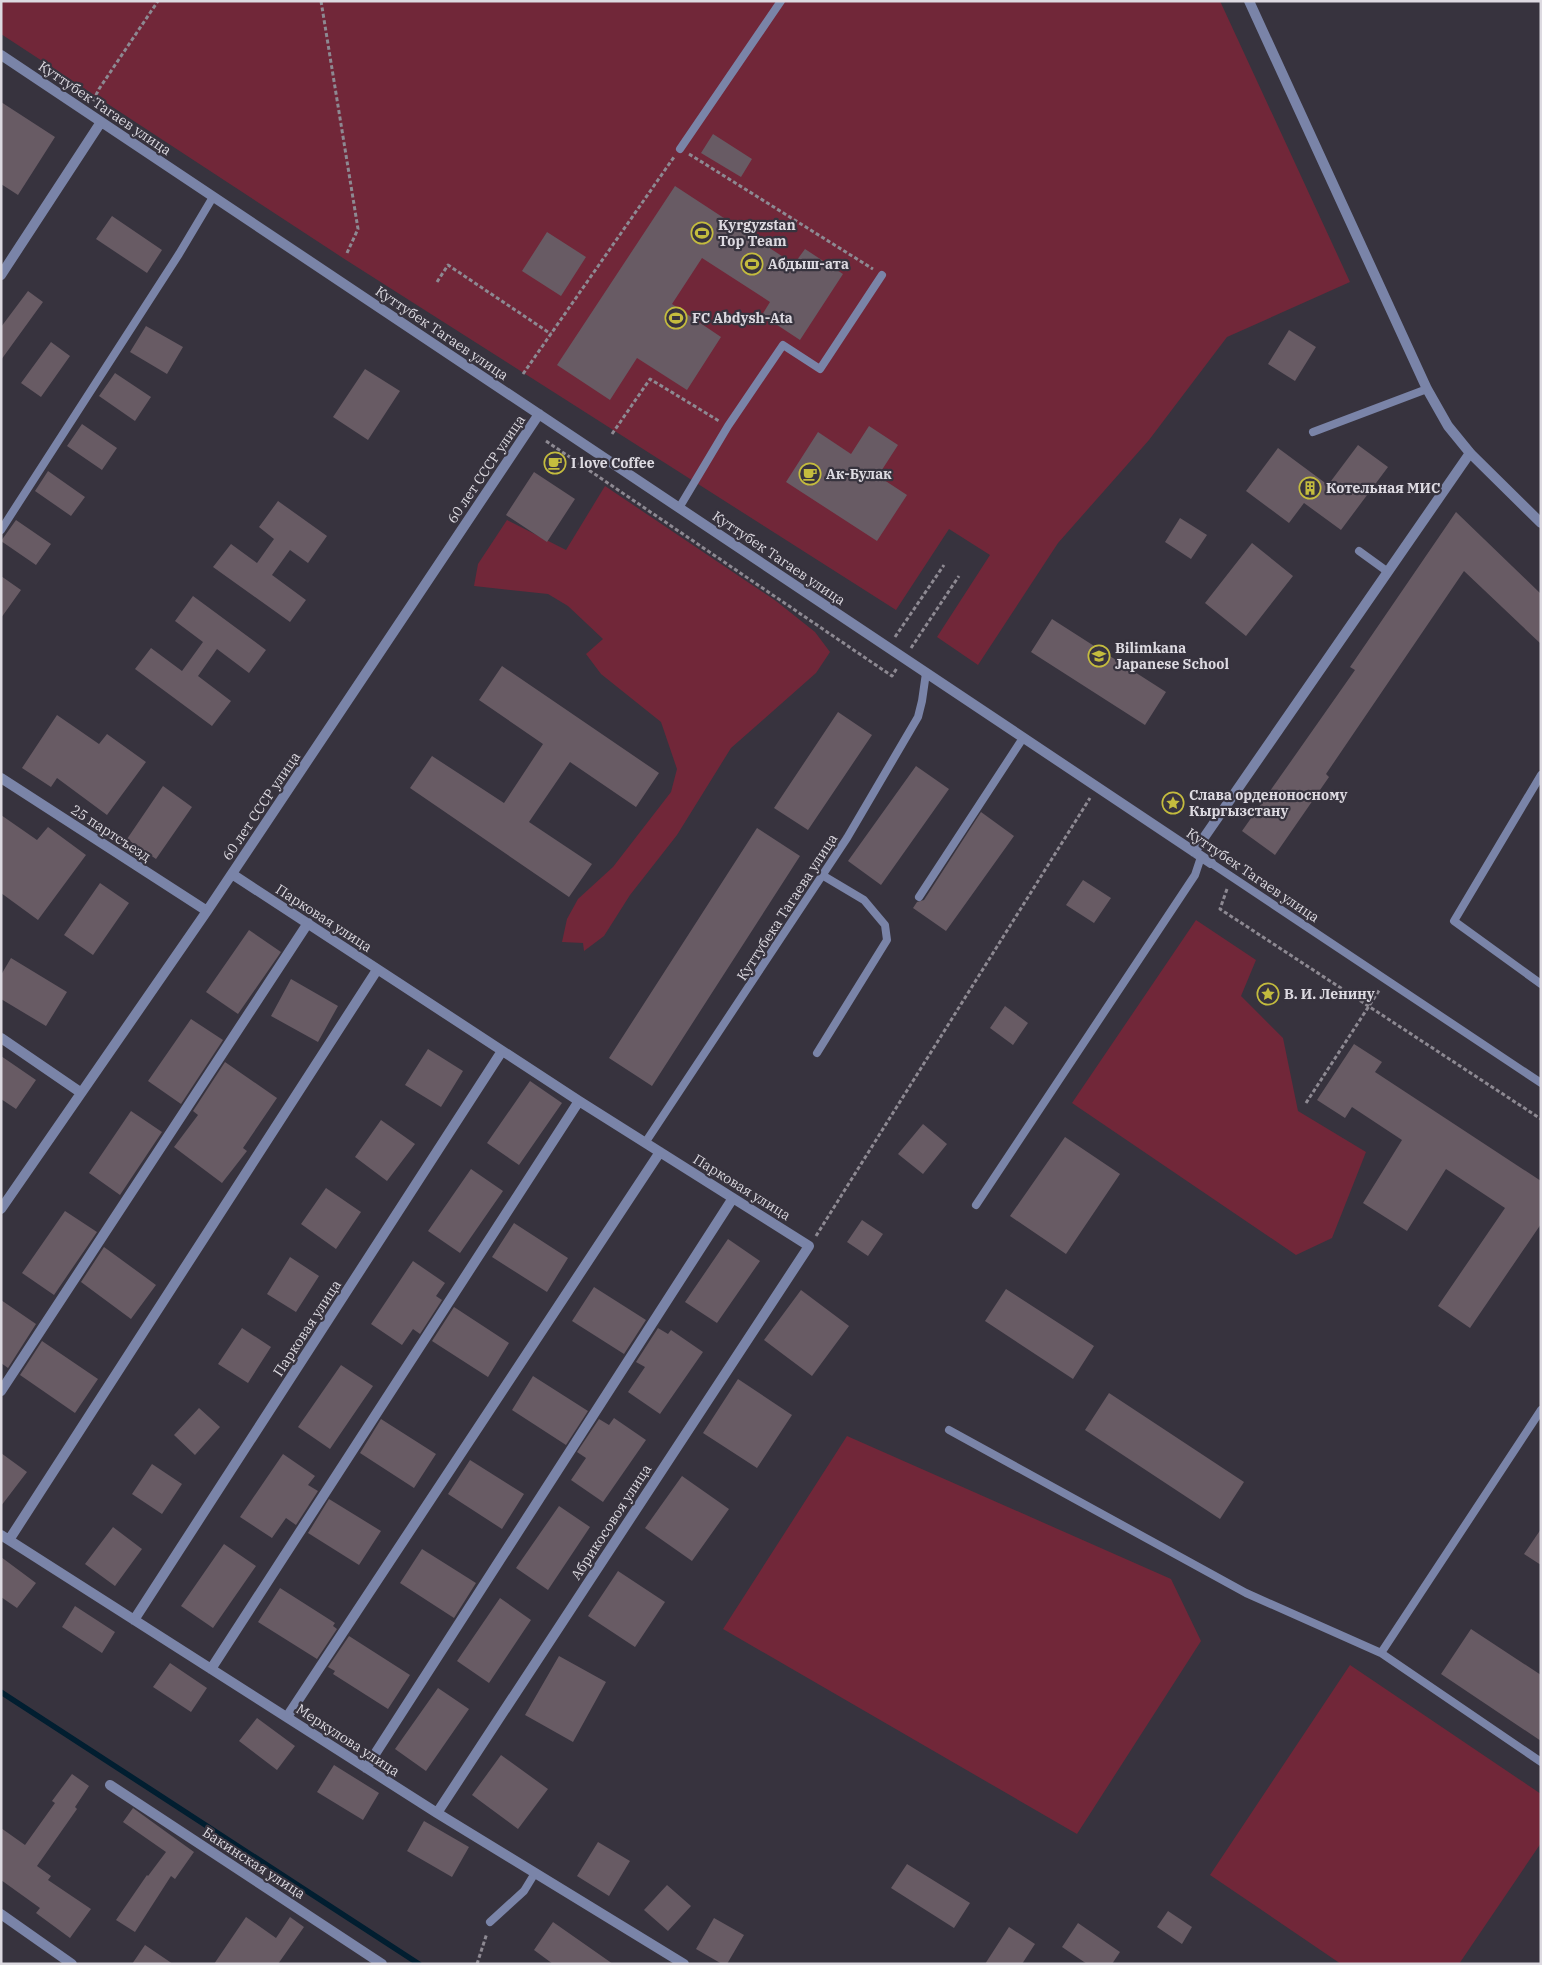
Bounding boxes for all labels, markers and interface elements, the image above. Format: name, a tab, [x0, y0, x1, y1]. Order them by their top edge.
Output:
street label: Куттубек Тагаев улица	[35, 57, 175, 159]
place label: Kyrgyzstan Top Team	[718, 216, 796, 250]
sports icon: Kyrgyzstan Top Team	[690, 221, 714, 245]
sports icon: Абдыш-ата	[740, 252, 764, 276]
place label: Абдыш-ата	[768, 255, 849, 273]
street label: Куттубек Тагаев улица	[372, 282, 512, 384]
sports icon: FC Abdysh-Ata	[664, 306, 688, 330]
place label: FC Abdysh-Ata	[692, 309, 793, 327]
street label: 60 лет СССР улица	[443, 411, 529, 527]
cafe icon: I love Coffee	[543, 451, 567, 475]
place label: I love Coffee	[571, 454, 655, 472]
cafe icon: Ак-Булак	[798, 462, 822, 486]
place label: Ак-Булак	[826, 465, 892, 483]
building icon: Котельная МИС	[1298, 476, 1322, 500]
place label: Котельная МИС	[1326, 479, 1440, 497]
street label: Куттубек Тагаев улица	[709, 507, 849, 609]
place label: Bilimkana Japanese School	[1115, 639, 1229, 673]
school or university icon: Bilimkana Japanese School	[1087, 644, 1111, 668]
street label: 60 лет СССР улица	[218, 748, 304, 864]
place label: Слава орденоносному Кыргызстану	[1189, 786, 1348, 820]
place icon: Слава орденоносному Кыргызстану	[1161, 791, 1185, 815]
street label: 25 партсъезд	[68, 800, 155, 866]
street label: Куттубек Тагаев улица	[1183, 824, 1323, 926]
street label: Куттубека Тагаева улица	[733, 830, 841, 984]
street label: Парковая улица	[272, 880, 376, 956]
place icon: В. И. Ленину	[1256, 982, 1280, 1006]
place label: В. И. Ленину	[1284, 985, 1375, 1003]
street label: Парковая улица	[690, 1150, 794, 1224]
street label: Парковая улица	[269, 1276, 345, 1380]
street label: Абрикосовоя улица	[567, 1460, 655, 1583]
street label: Меркулова улица	[293, 1700, 404, 1780]
street label: Бакинская улица	[199, 1823, 309, 1903]

